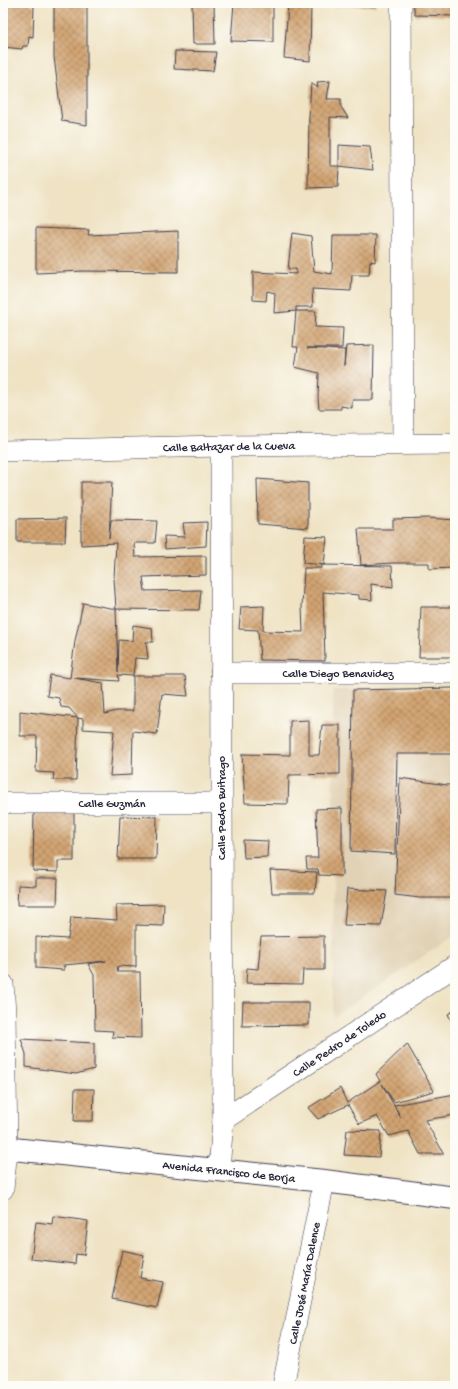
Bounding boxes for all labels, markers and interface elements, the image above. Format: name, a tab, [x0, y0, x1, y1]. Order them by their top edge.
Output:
street label: Calle Baltazar de la Cueva	[163, 440, 295, 456]
street label: Calle Diego Benavidez	[282, 668, 394, 682]
street label: Calle Pedro Buitrago	[216, 756, 230, 860]
street label: Calle Guzmán	[79, 798, 146, 812]
street label: Calle Pedro de Toledo	[291, 1008, 389, 1081]
street label: Avenida Francisco de Borja	[162, 1159, 296, 1187]
street label: Calle José María Dalence	[287, 1220, 325, 1346]

